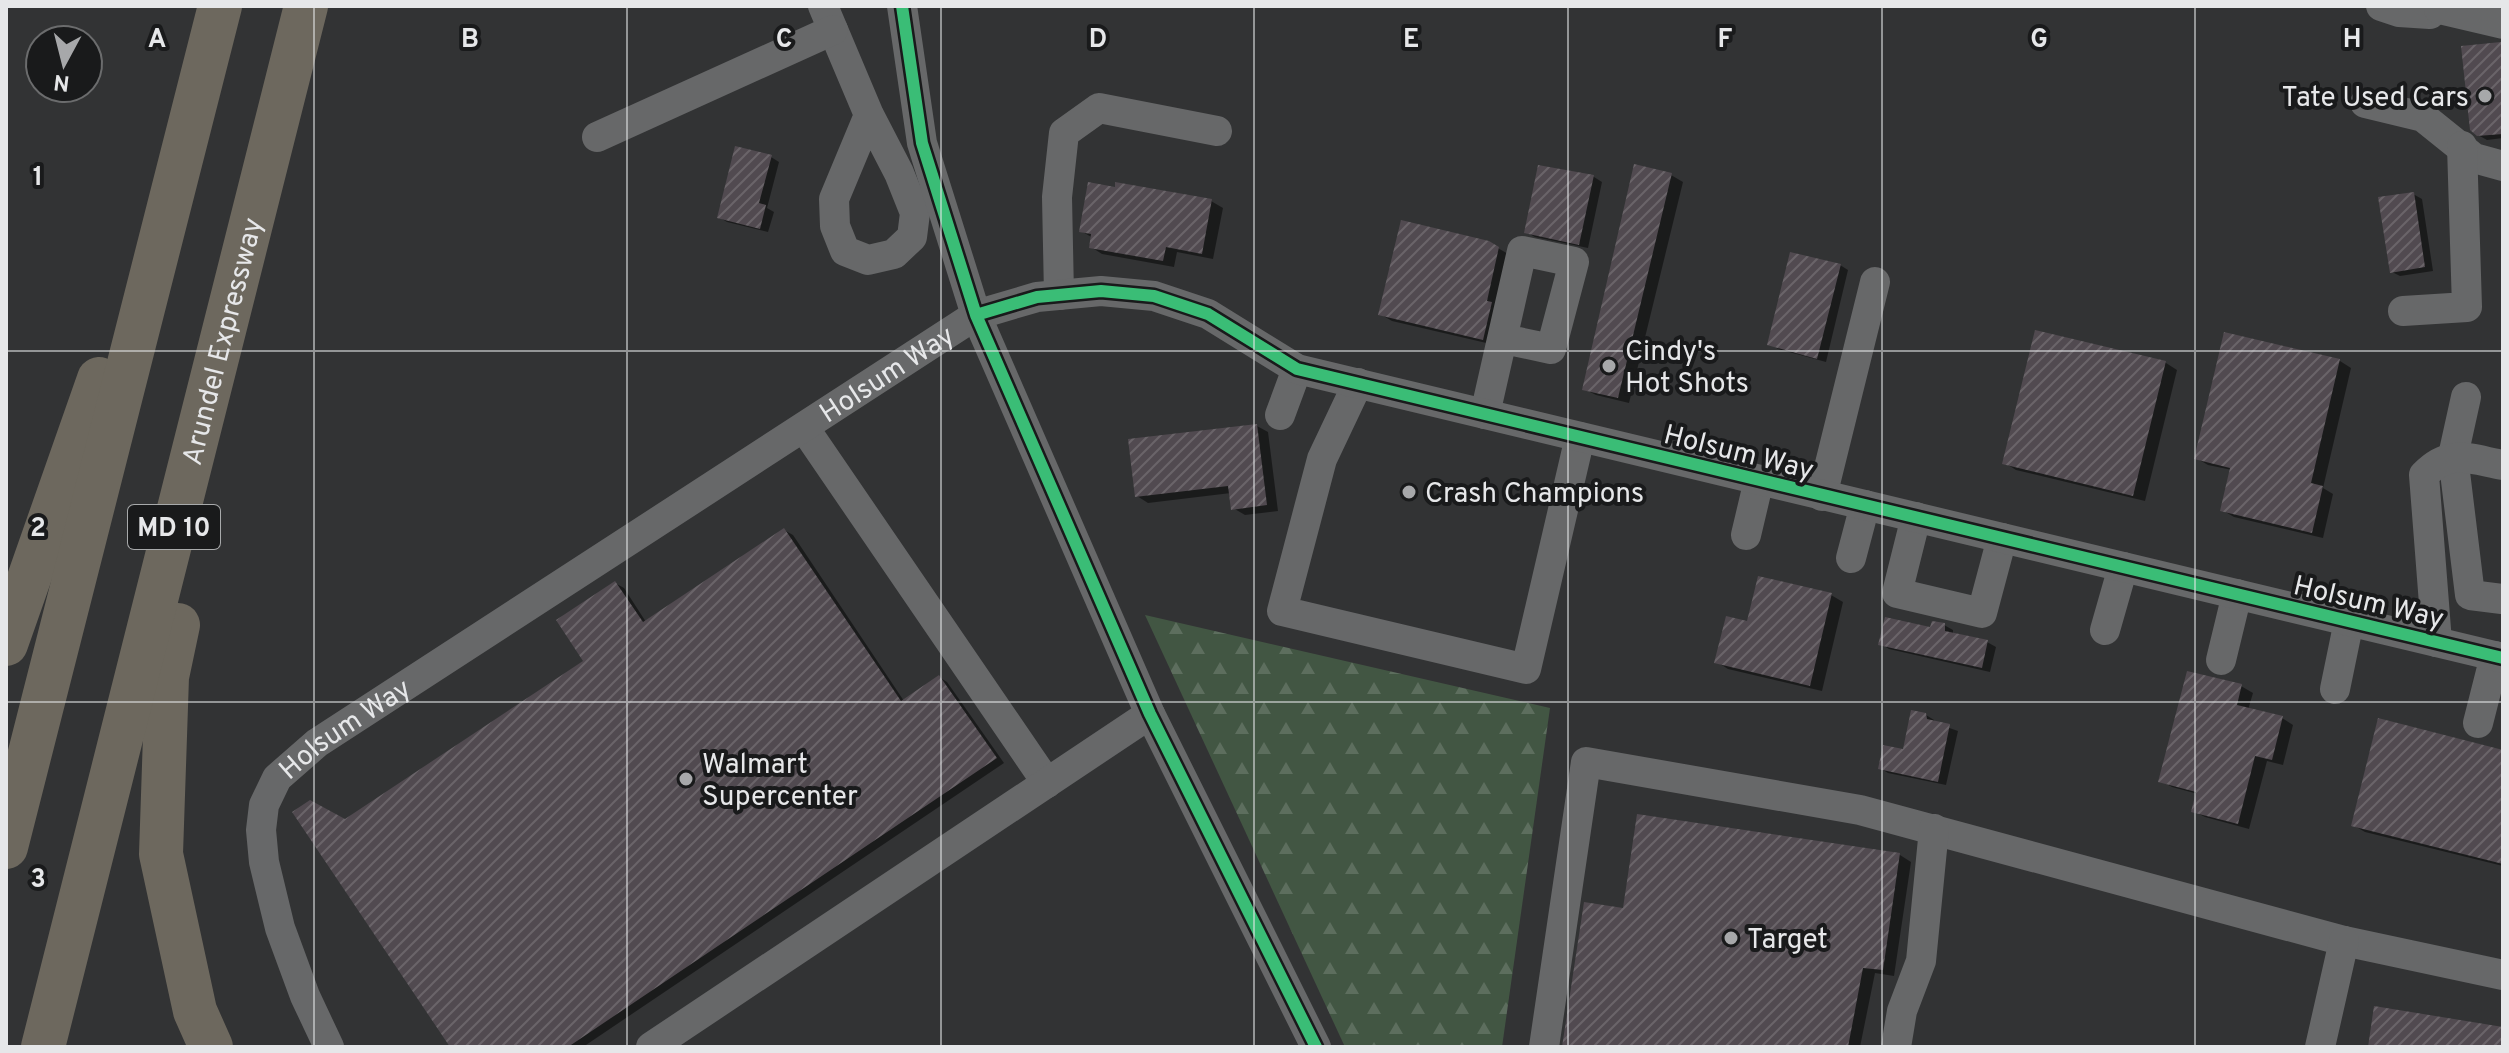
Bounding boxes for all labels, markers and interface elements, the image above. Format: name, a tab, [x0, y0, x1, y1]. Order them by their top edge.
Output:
north arrow	[24, 24, 104, 104]
text: A	[148, 24, 166, 57]
text: B	[461, 24, 479, 57]
text: C	[776, 24, 792, 57]
text: D	[1089, 24, 1107, 57]
text: E	[1403, 24, 1419, 57]
text: F	[1718, 24, 1733, 57]
text: G	[2030, 24, 2048, 57]
text: H	[2343, 24, 2361, 57]
text: N	[52, 67, 71, 96]
place label: Tate Used Cars	[2282, 81, 2469, 117]
marker: Tate Used Cars	[2476, 87, 2494, 105]
text: 1	[33, 162, 43, 195]
street label: Arundel Expressway	[176, 214, 273, 469]
street label: Holsum Way	[814, 319, 962, 433]
place label: Cindy's Hot Shots	[1625, 335, 1749, 403]
marker: Cindy's Hot Shots	[1600, 357, 1618, 375]
street label: Holsum Way	[1659, 418, 1817, 490]
place label: Crash Champions	[1425, 477, 1644, 513]
marker: Crash Champions	[1400, 483, 1418, 501]
road number: MD 10	[128, 505, 220, 549]
text: 2	[30, 513, 46, 546]
street label: Holsum Way	[2290, 569, 2447, 639]
street label: Holsum Way	[273, 672, 419, 789]
place label: Walmart Supercenter	[702, 748, 858, 816]
marker: Walmart Supercenter	[677, 770, 695, 788]
text: 3	[30, 864, 46, 897]
place label: Target	[1747, 923, 1828, 959]
marker: Target	[1722, 929, 1740, 947]

